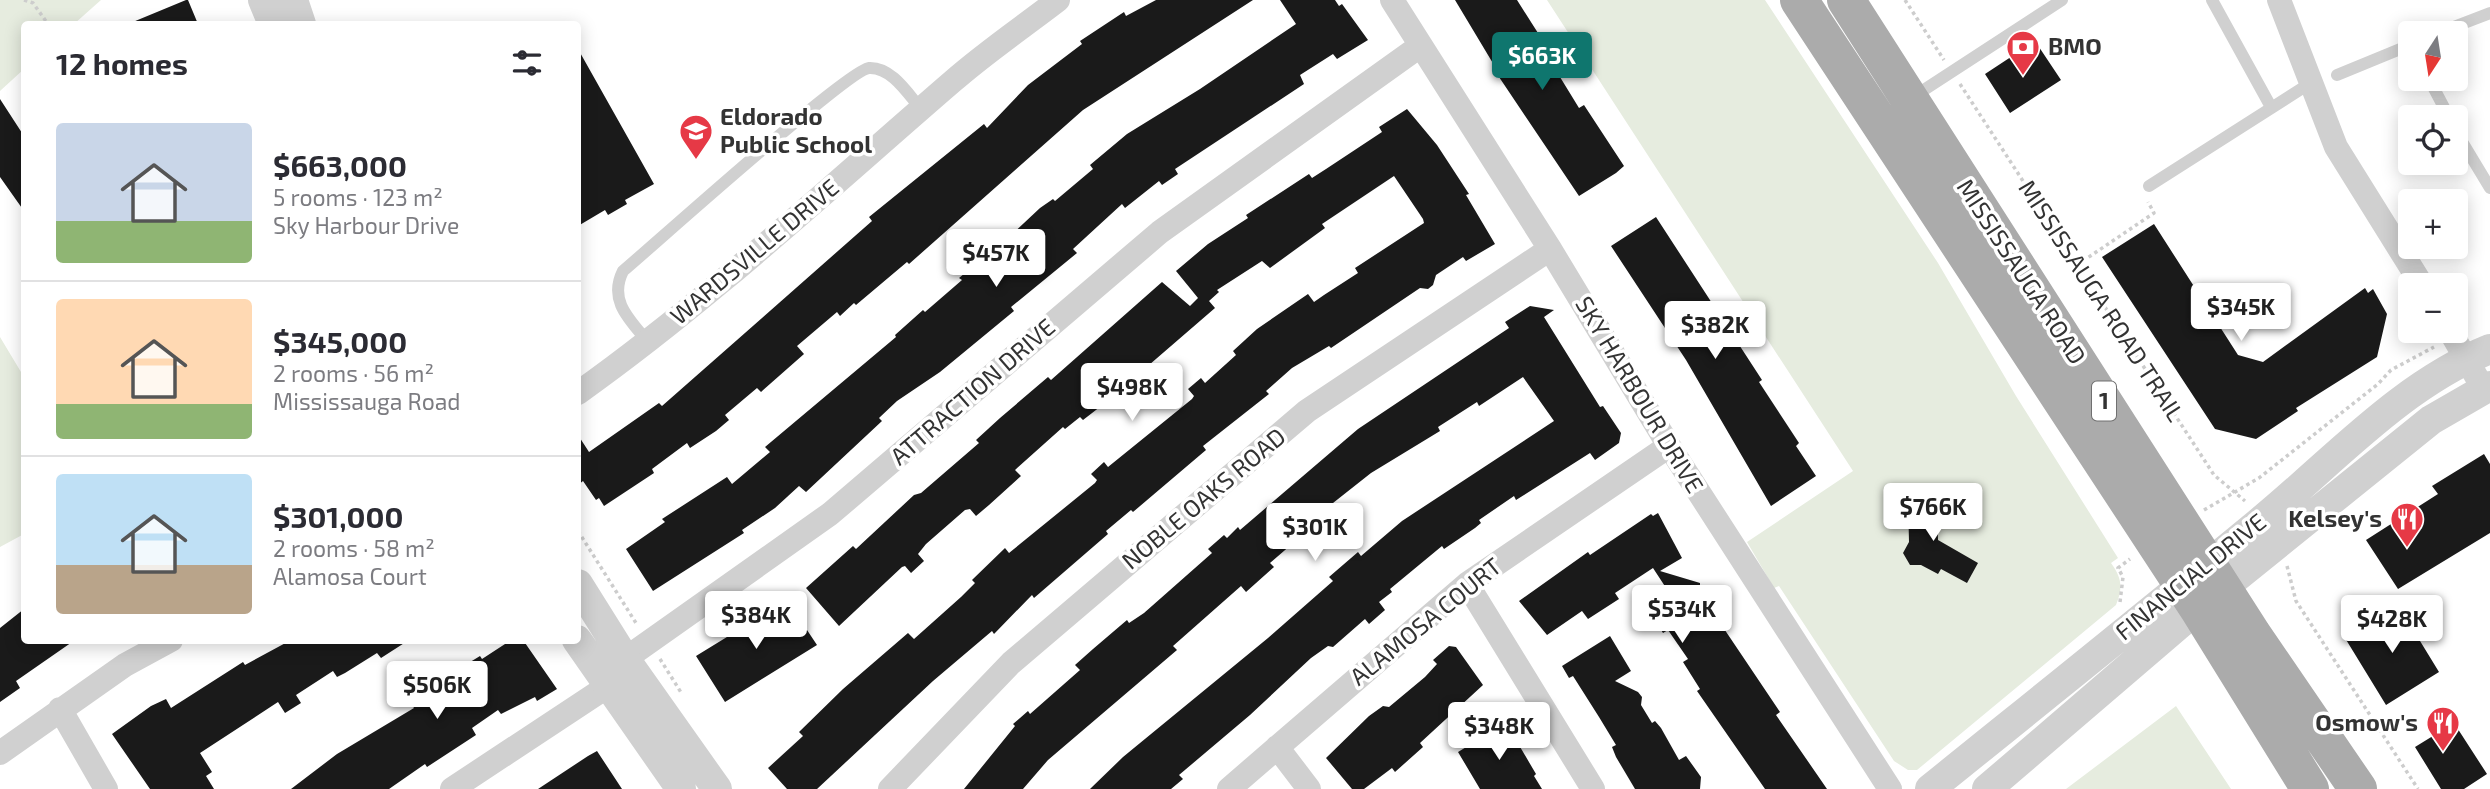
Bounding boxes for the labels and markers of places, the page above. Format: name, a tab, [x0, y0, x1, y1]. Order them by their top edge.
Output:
bank icon: BMO	[2004, 28, 2042, 77]
place label: BMO	[2048, 31, 2102, 60]
pin: $663K	[1493, 32, 1591, 92]
place label: Eldorado Public School	[720, 101, 872, 158]
school or university icon: Eldorado Public School	[677, 112, 715, 161]
pin: $457K	[947, 230, 1045, 289]
pin: $345K	[2192, 284, 2290, 343]
pin: $382K	[1666, 302, 1764, 361]
pin: $498K	[1083, 364, 1181, 423]
pin: $766K	[1884, 484, 1982, 543]
restaurant icon: Kelsey's	[2388, 500, 2426, 549]
place label: Kelsey's	[2288, 503, 2382, 532]
pin: $301K	[1266, 504, 1364, 563]
pin: $534K	[1633, 586, 1731, 645]
pin: $384K	[707, 592, 805, 651]
pin: $428K	[2343, 596, 2441, 655]
pin: $506K	[388, 662, 486, 721]
pin: $348K	[1450, 702, 1548, 762]
restaurant icon: Osmow's	[2424, 704, 2462, 753]
place label: Osmow's	[2315, 707, 2418, 736]

